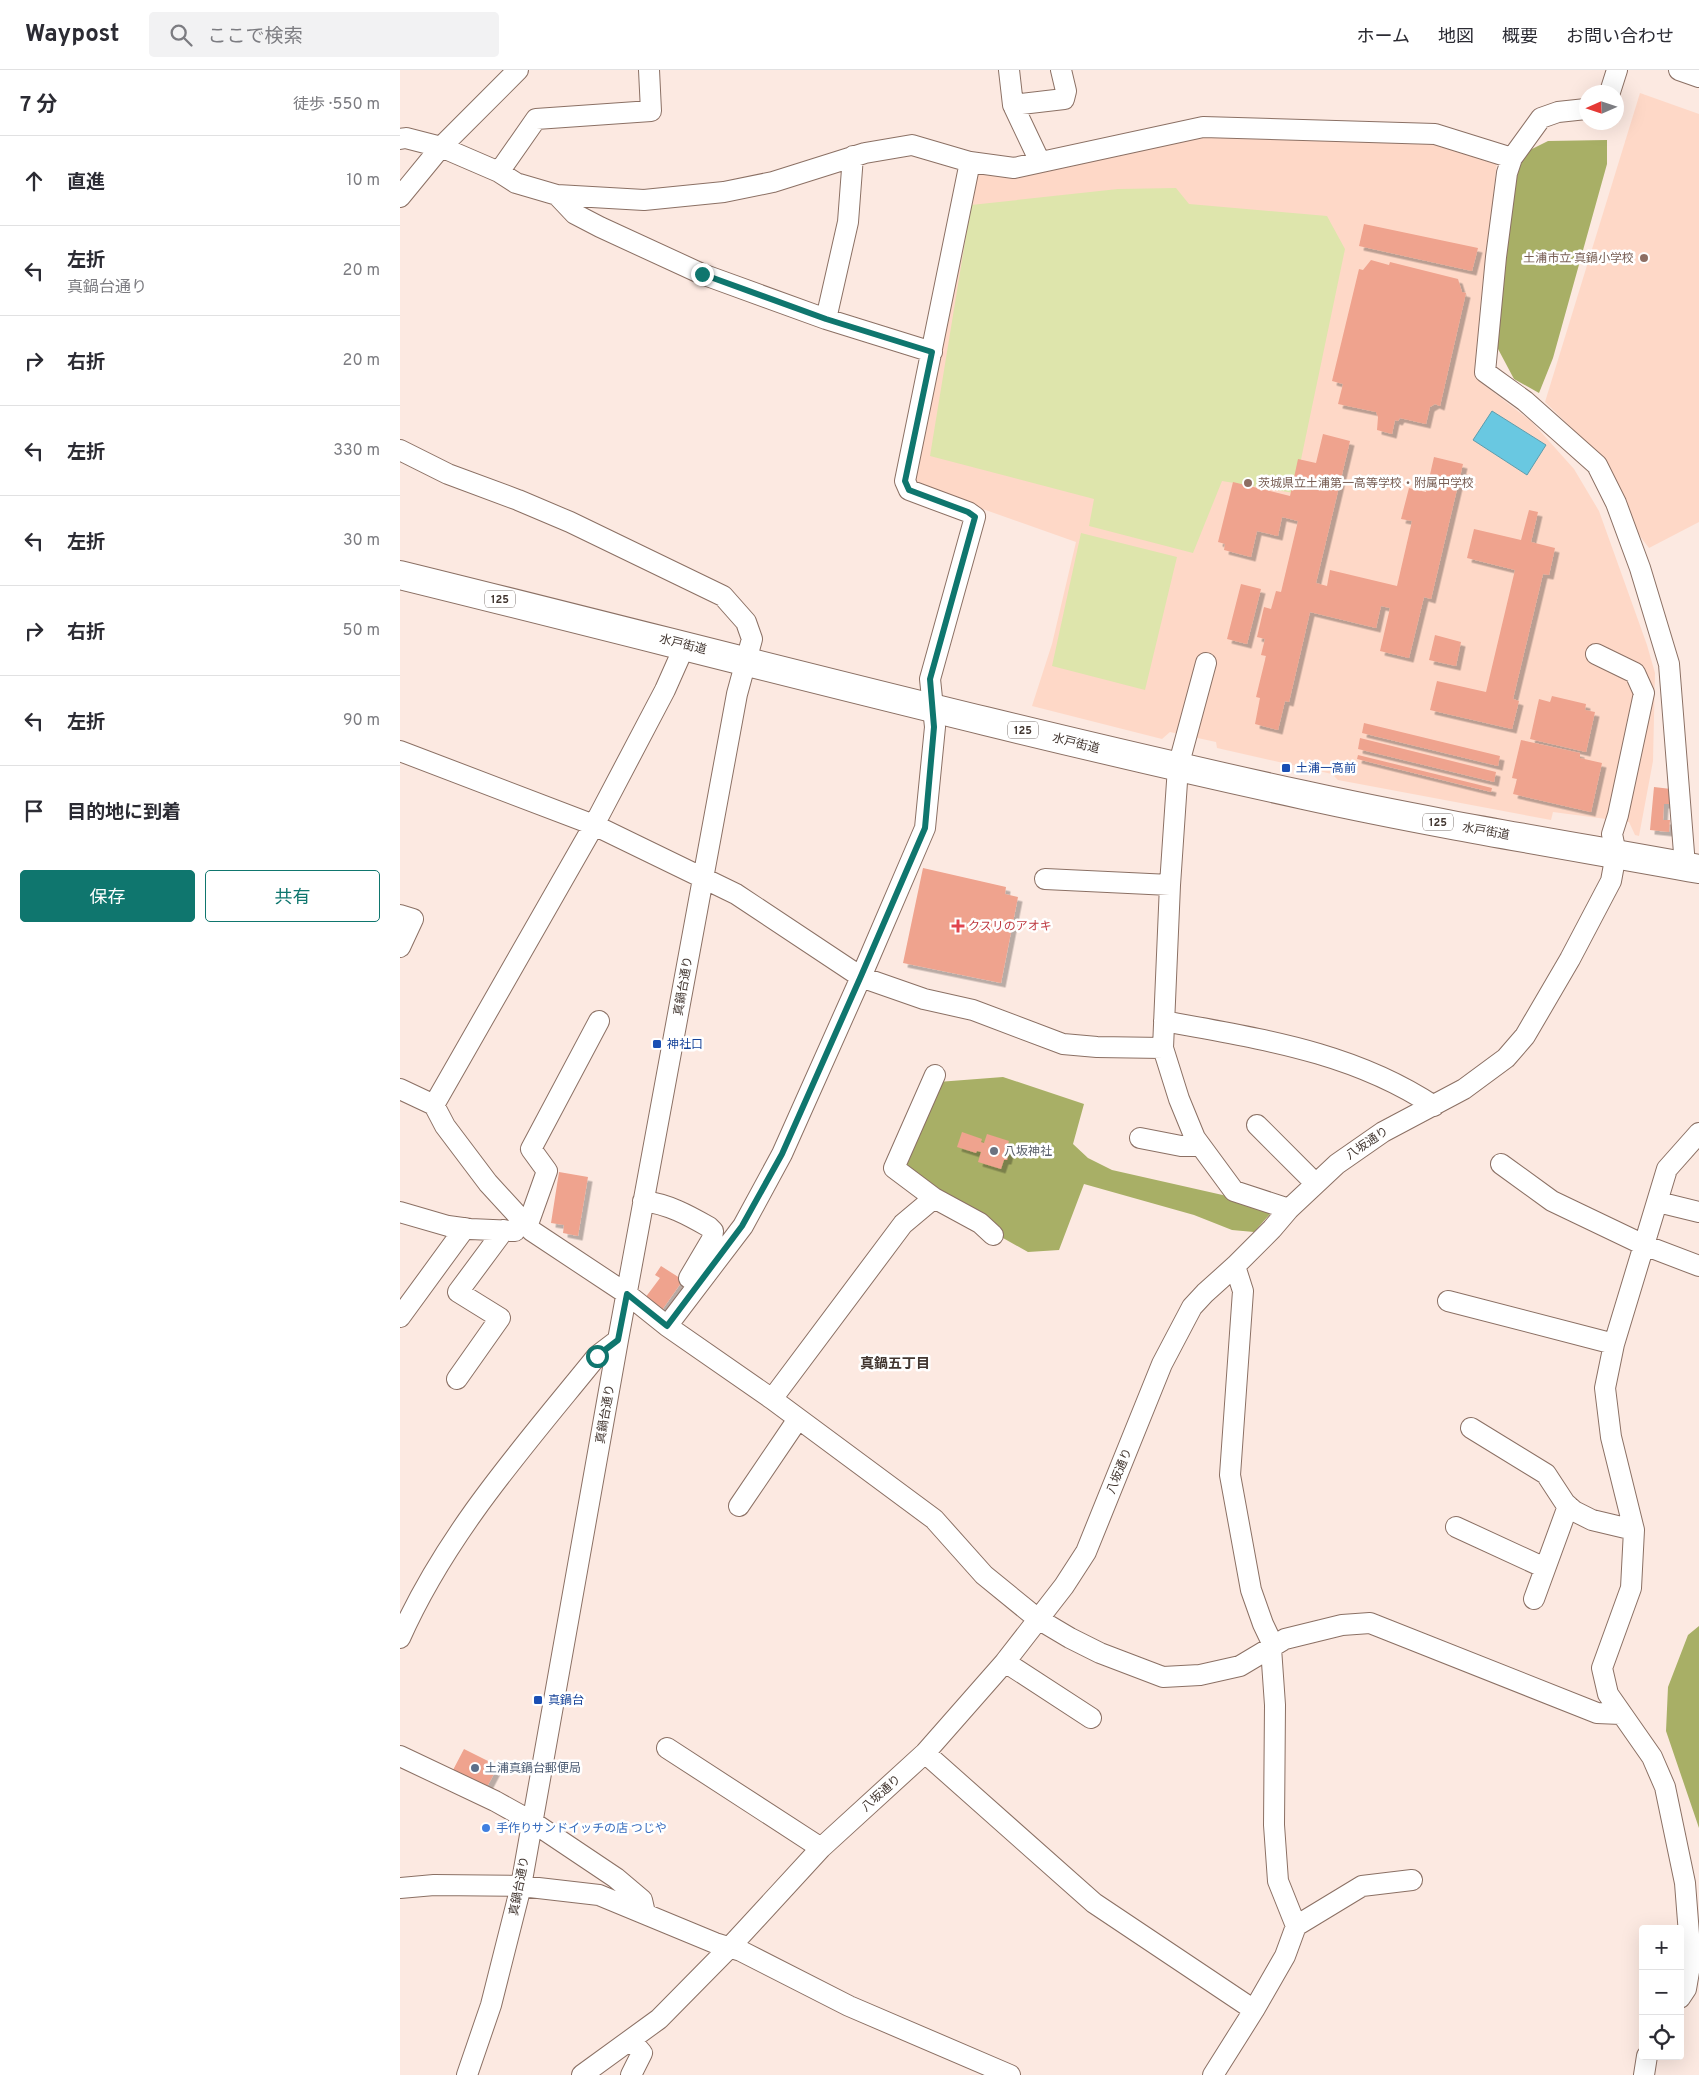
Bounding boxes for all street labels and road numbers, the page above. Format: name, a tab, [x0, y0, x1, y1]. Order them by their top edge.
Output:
road number: 125	[485, 590, 515, 608]
street label: 水戸街道	[658, 631, 708, 659]
road number: 125	[1008, 722, 1038, 738]
street label: 水戸街道	[1051, 730, 1101, 758]
road number: 125	[1423, 814, 1453, 830]
street label: 水戸街道	[1461, 820, 1511, 844]
street label: 真鍋台通り	[671, 955, 697, 1017]
street label: 八坂通り	[1343, 1124, 1392, 1164]
street label: 真鍋台通り	[593, 1383, 619, 1445]
street label: 八坂通り	[1104, 1446, 1136, 1497]
street label: 八坂通り	[858, 1772, 905, 1816]
street label: 真鍋台通り	[506, 1855, 534, 1917]

